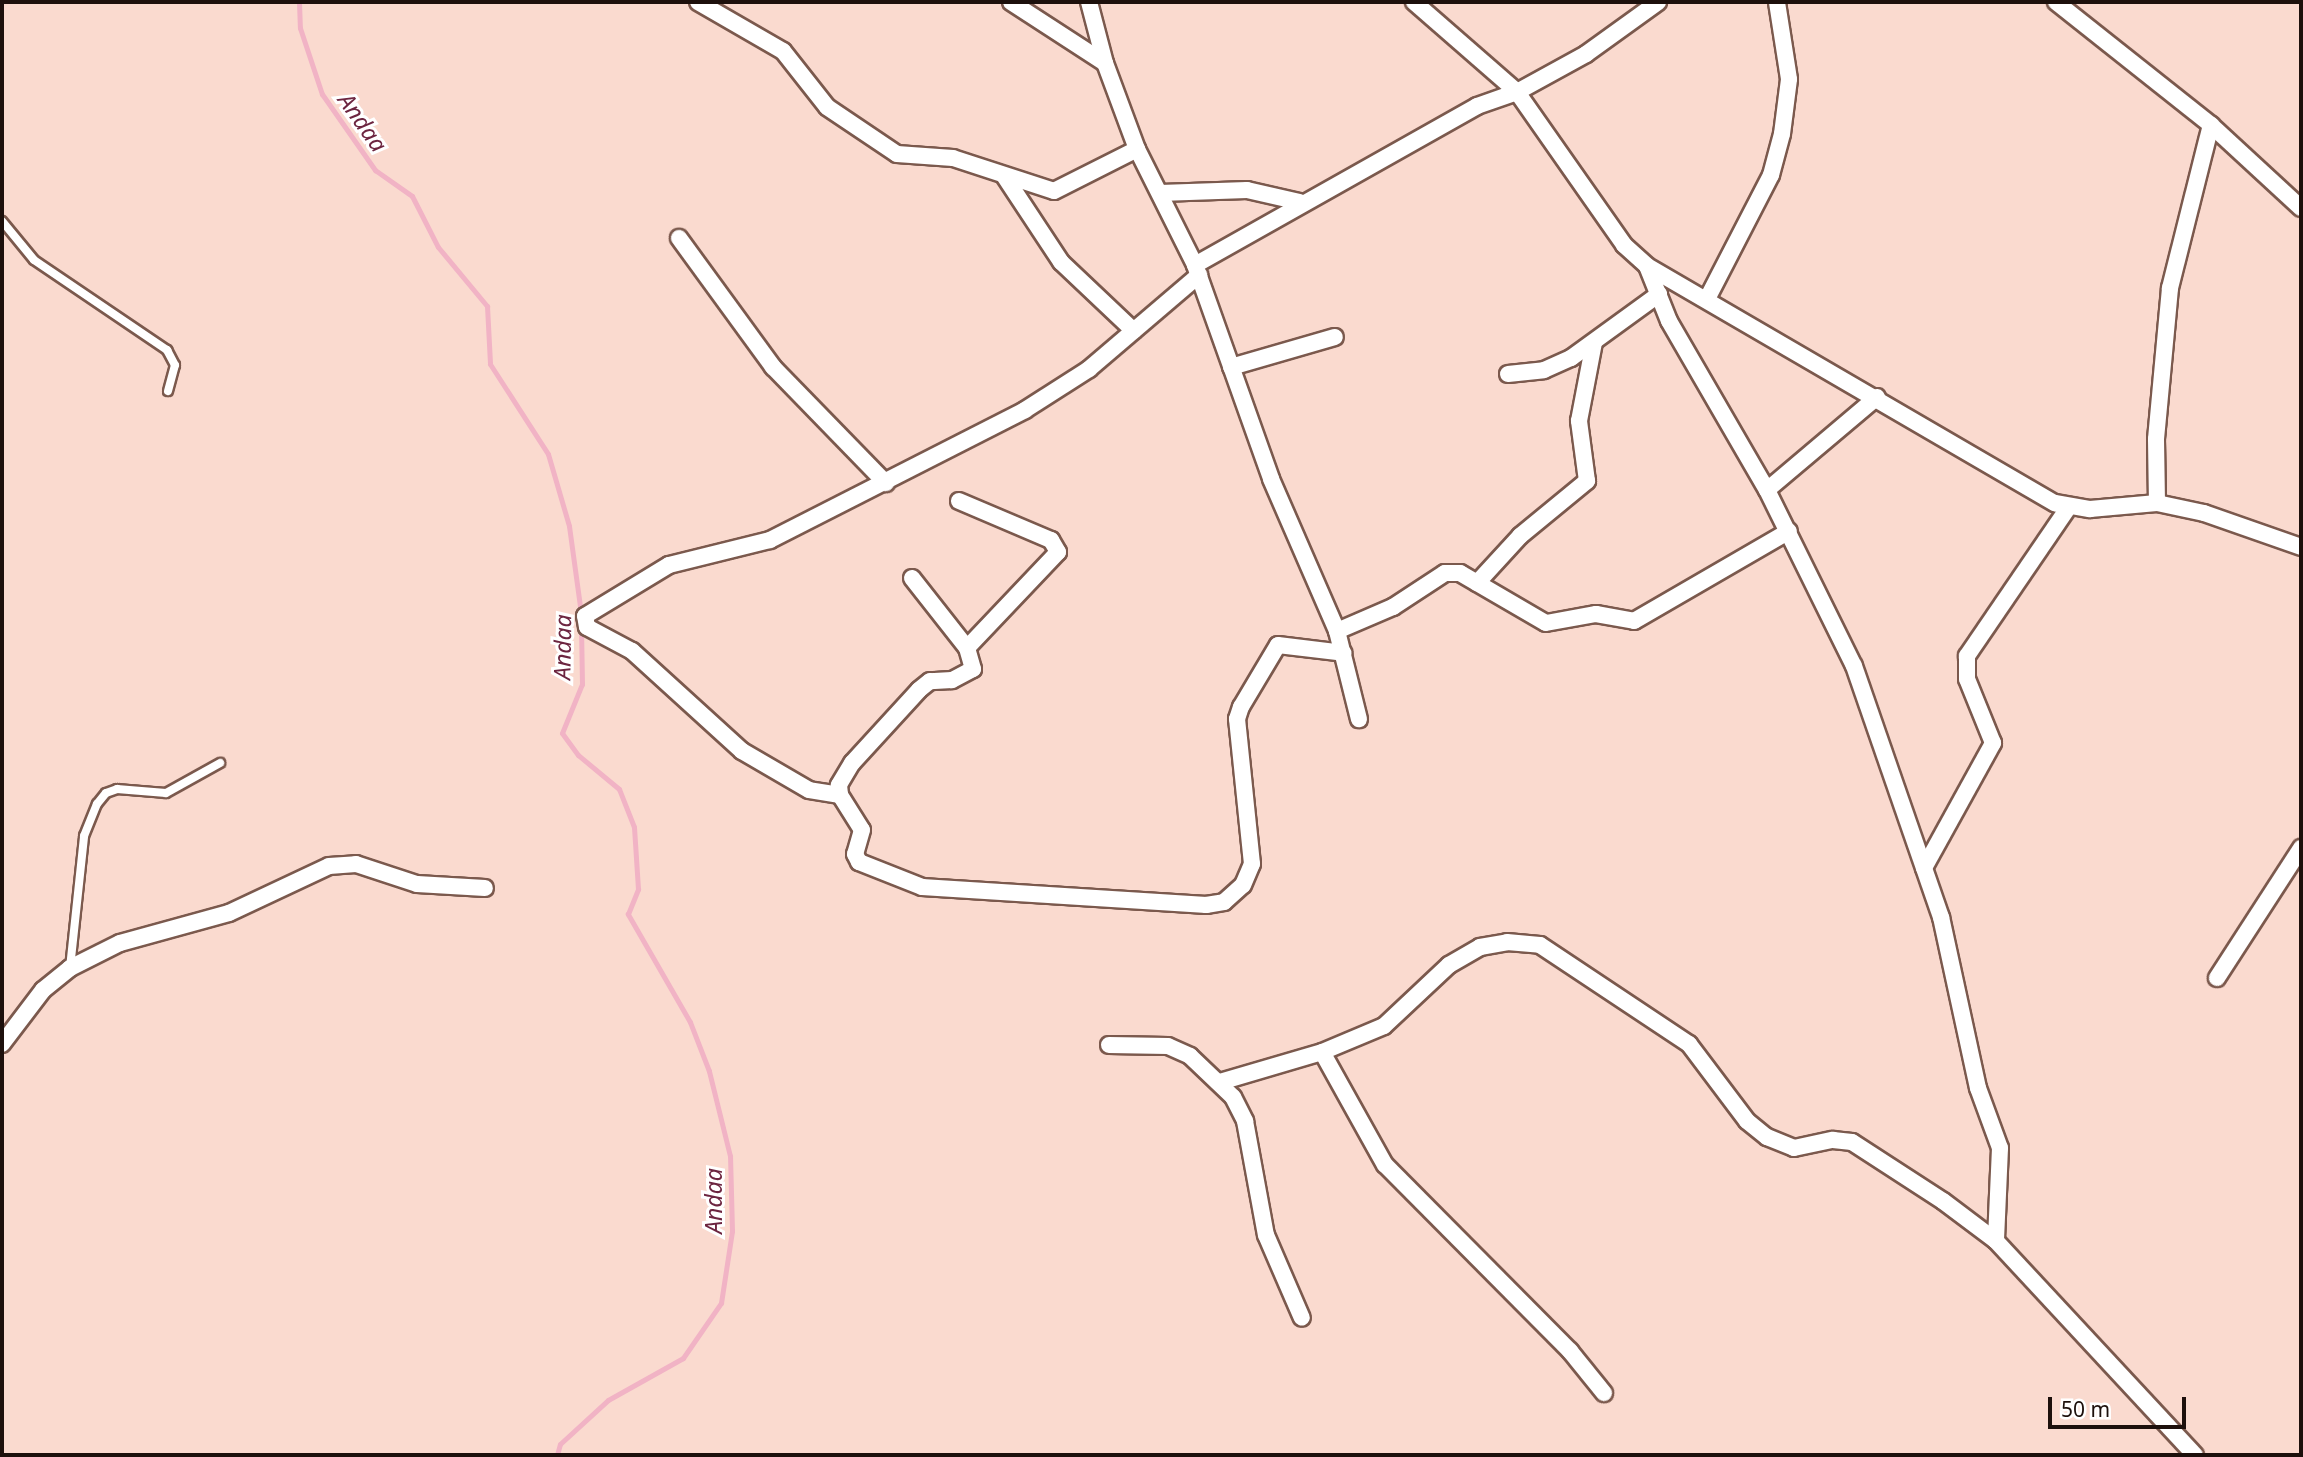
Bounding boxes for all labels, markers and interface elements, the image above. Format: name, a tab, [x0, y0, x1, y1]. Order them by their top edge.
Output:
water label: Andaa	[333, 87, 393, 157]
water label: Andaa	[548, 614, 576, 680]
water label: Andaa	[699, 1168, 727, 1234]
scale bar	[2051, 1384, 2189, 1428]
text: 50 m	[2061, 1395, 2110, 1423]

